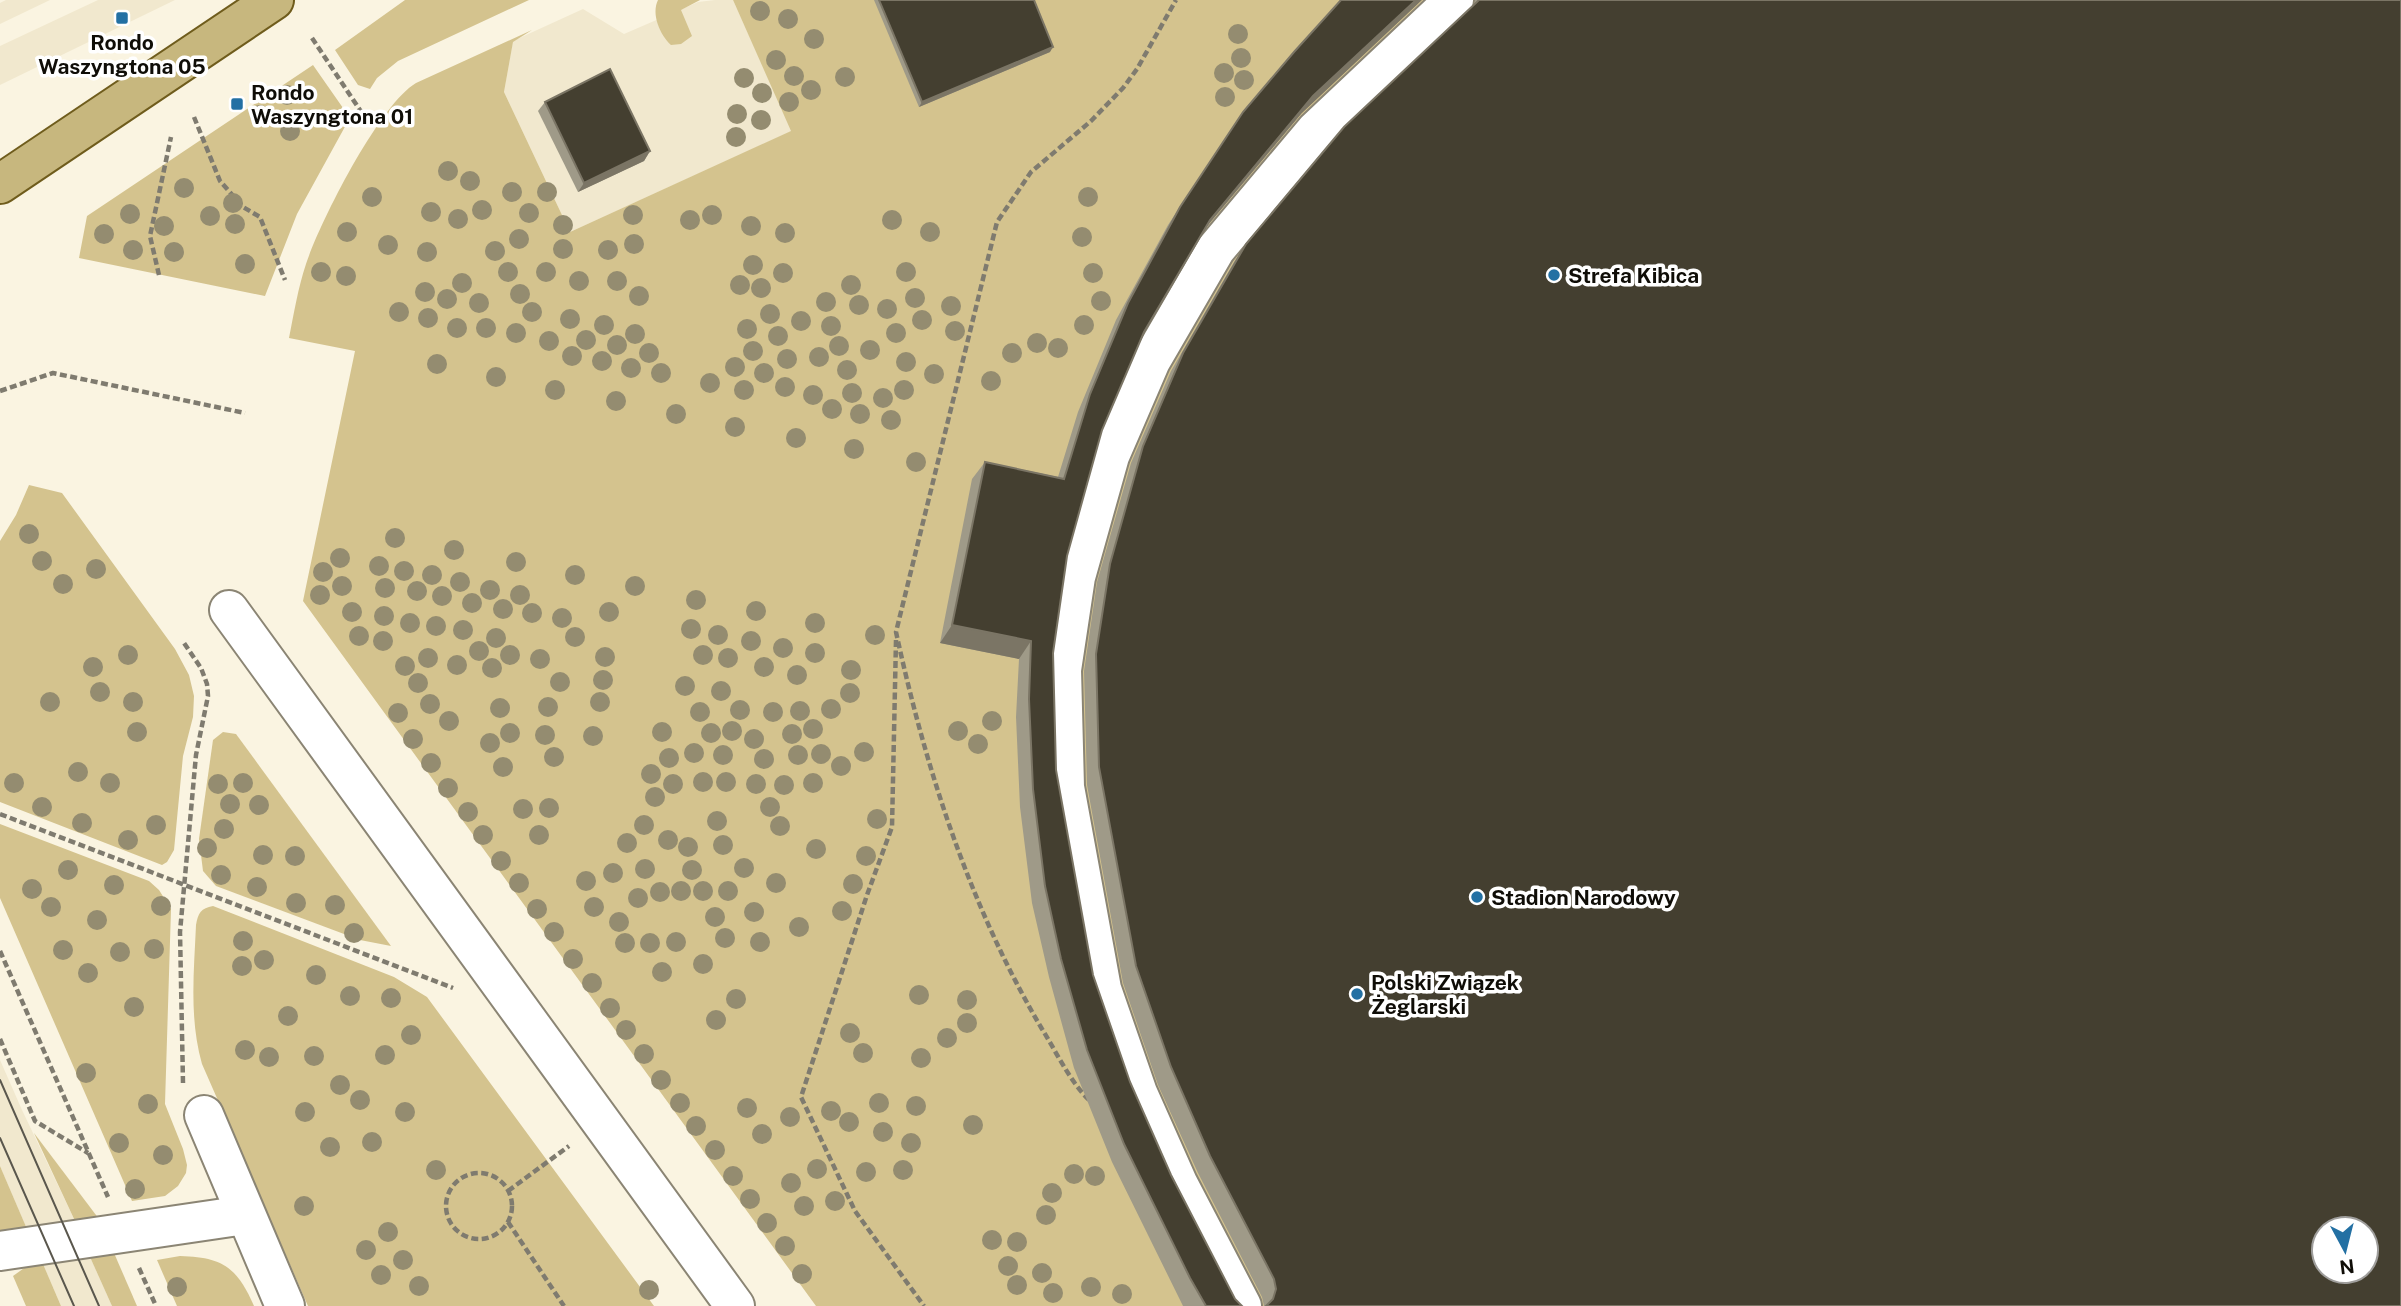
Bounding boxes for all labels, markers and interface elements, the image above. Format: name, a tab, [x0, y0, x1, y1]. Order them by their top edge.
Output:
marker: Rondo Waszyngtona 05	[114, 10, 130, 26]
place label: Rondo Waszyngtona 05	[38, 30, 206, 79]
place label: Rondo Waszyngtona 01	[251, 80, 413, 129]
marker: Rondo Waszyngtona 01	[229, 96, 245, 112]
place label: Strefa Kibica	[1568, 263, 1699, 288]
marker: Strefa Kibica	[1546, 267, 1562, 283]
place label: Stadion Narodowy	[1491, 885, 1676, 910]
marker: Stadion Narodowy	[1469, 889, 1485, 905]
place label: Polski Związek Żeglarski	[1371, 970, 1519, 1019]
marker: Polski Związek Żeglarski	[1349, 986, 1365, 1002]
north arrow	[2310, 1215, 2380, 1285]
text: N	[2338, 1255, 2356, 1279]

